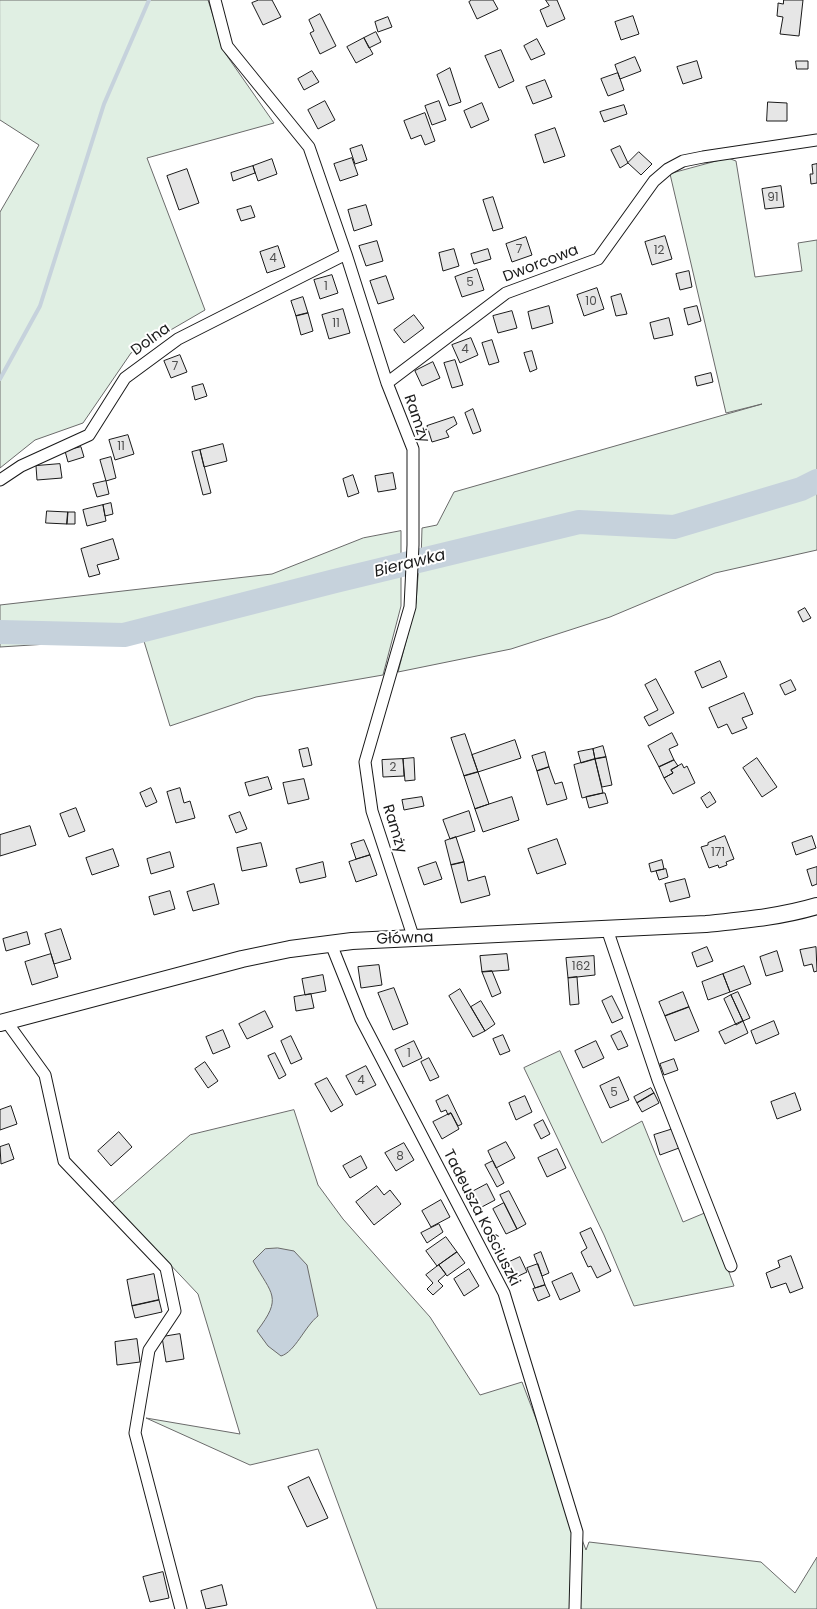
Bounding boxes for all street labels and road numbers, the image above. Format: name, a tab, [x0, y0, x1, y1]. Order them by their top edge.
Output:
street label: Dworcowa	[501, 241, 581, 287]
street label: Dolna	[128, 320, 174, 360]
street label: Ramży	[399, 392, 433, 446]
street label: Ramży	[378, 802, 410, 856]
street label: Główna	[376, 929, 434, 949]
street label: Tadeusza Kościuszki	[439, 1147, 523, 1289]

